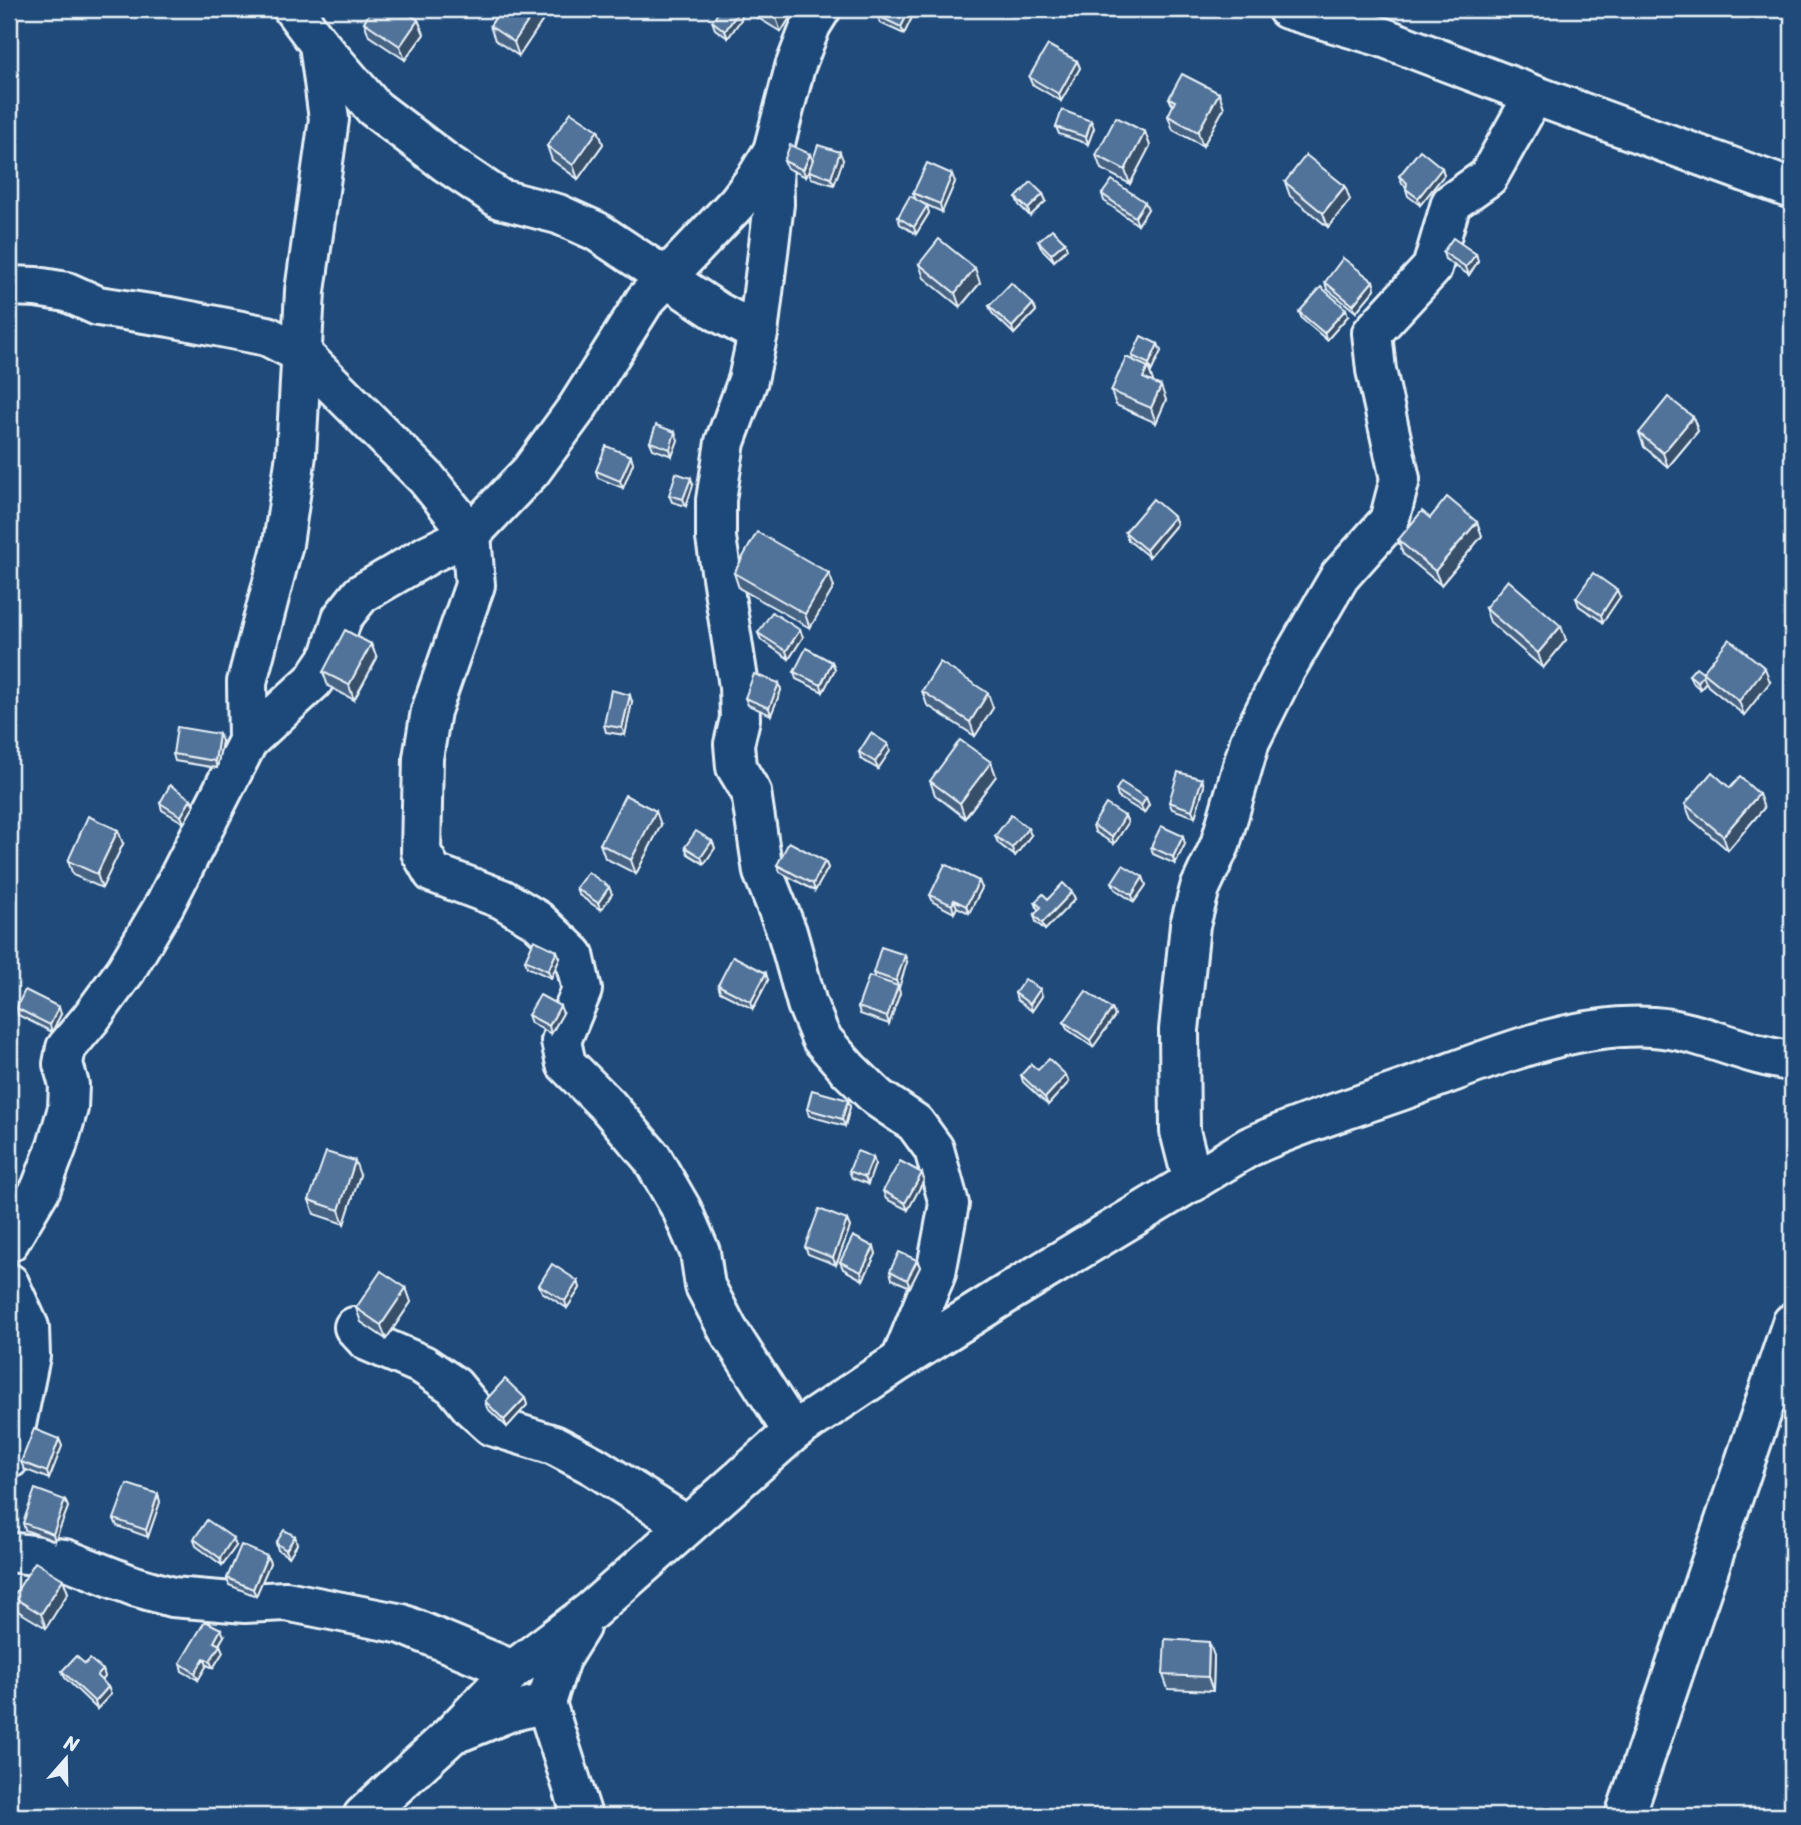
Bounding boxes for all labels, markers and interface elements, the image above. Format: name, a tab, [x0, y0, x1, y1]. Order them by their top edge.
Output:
north arrow	[32, 1724, 102, 1794]
text: N	[59, 1725, 84, 1762]

